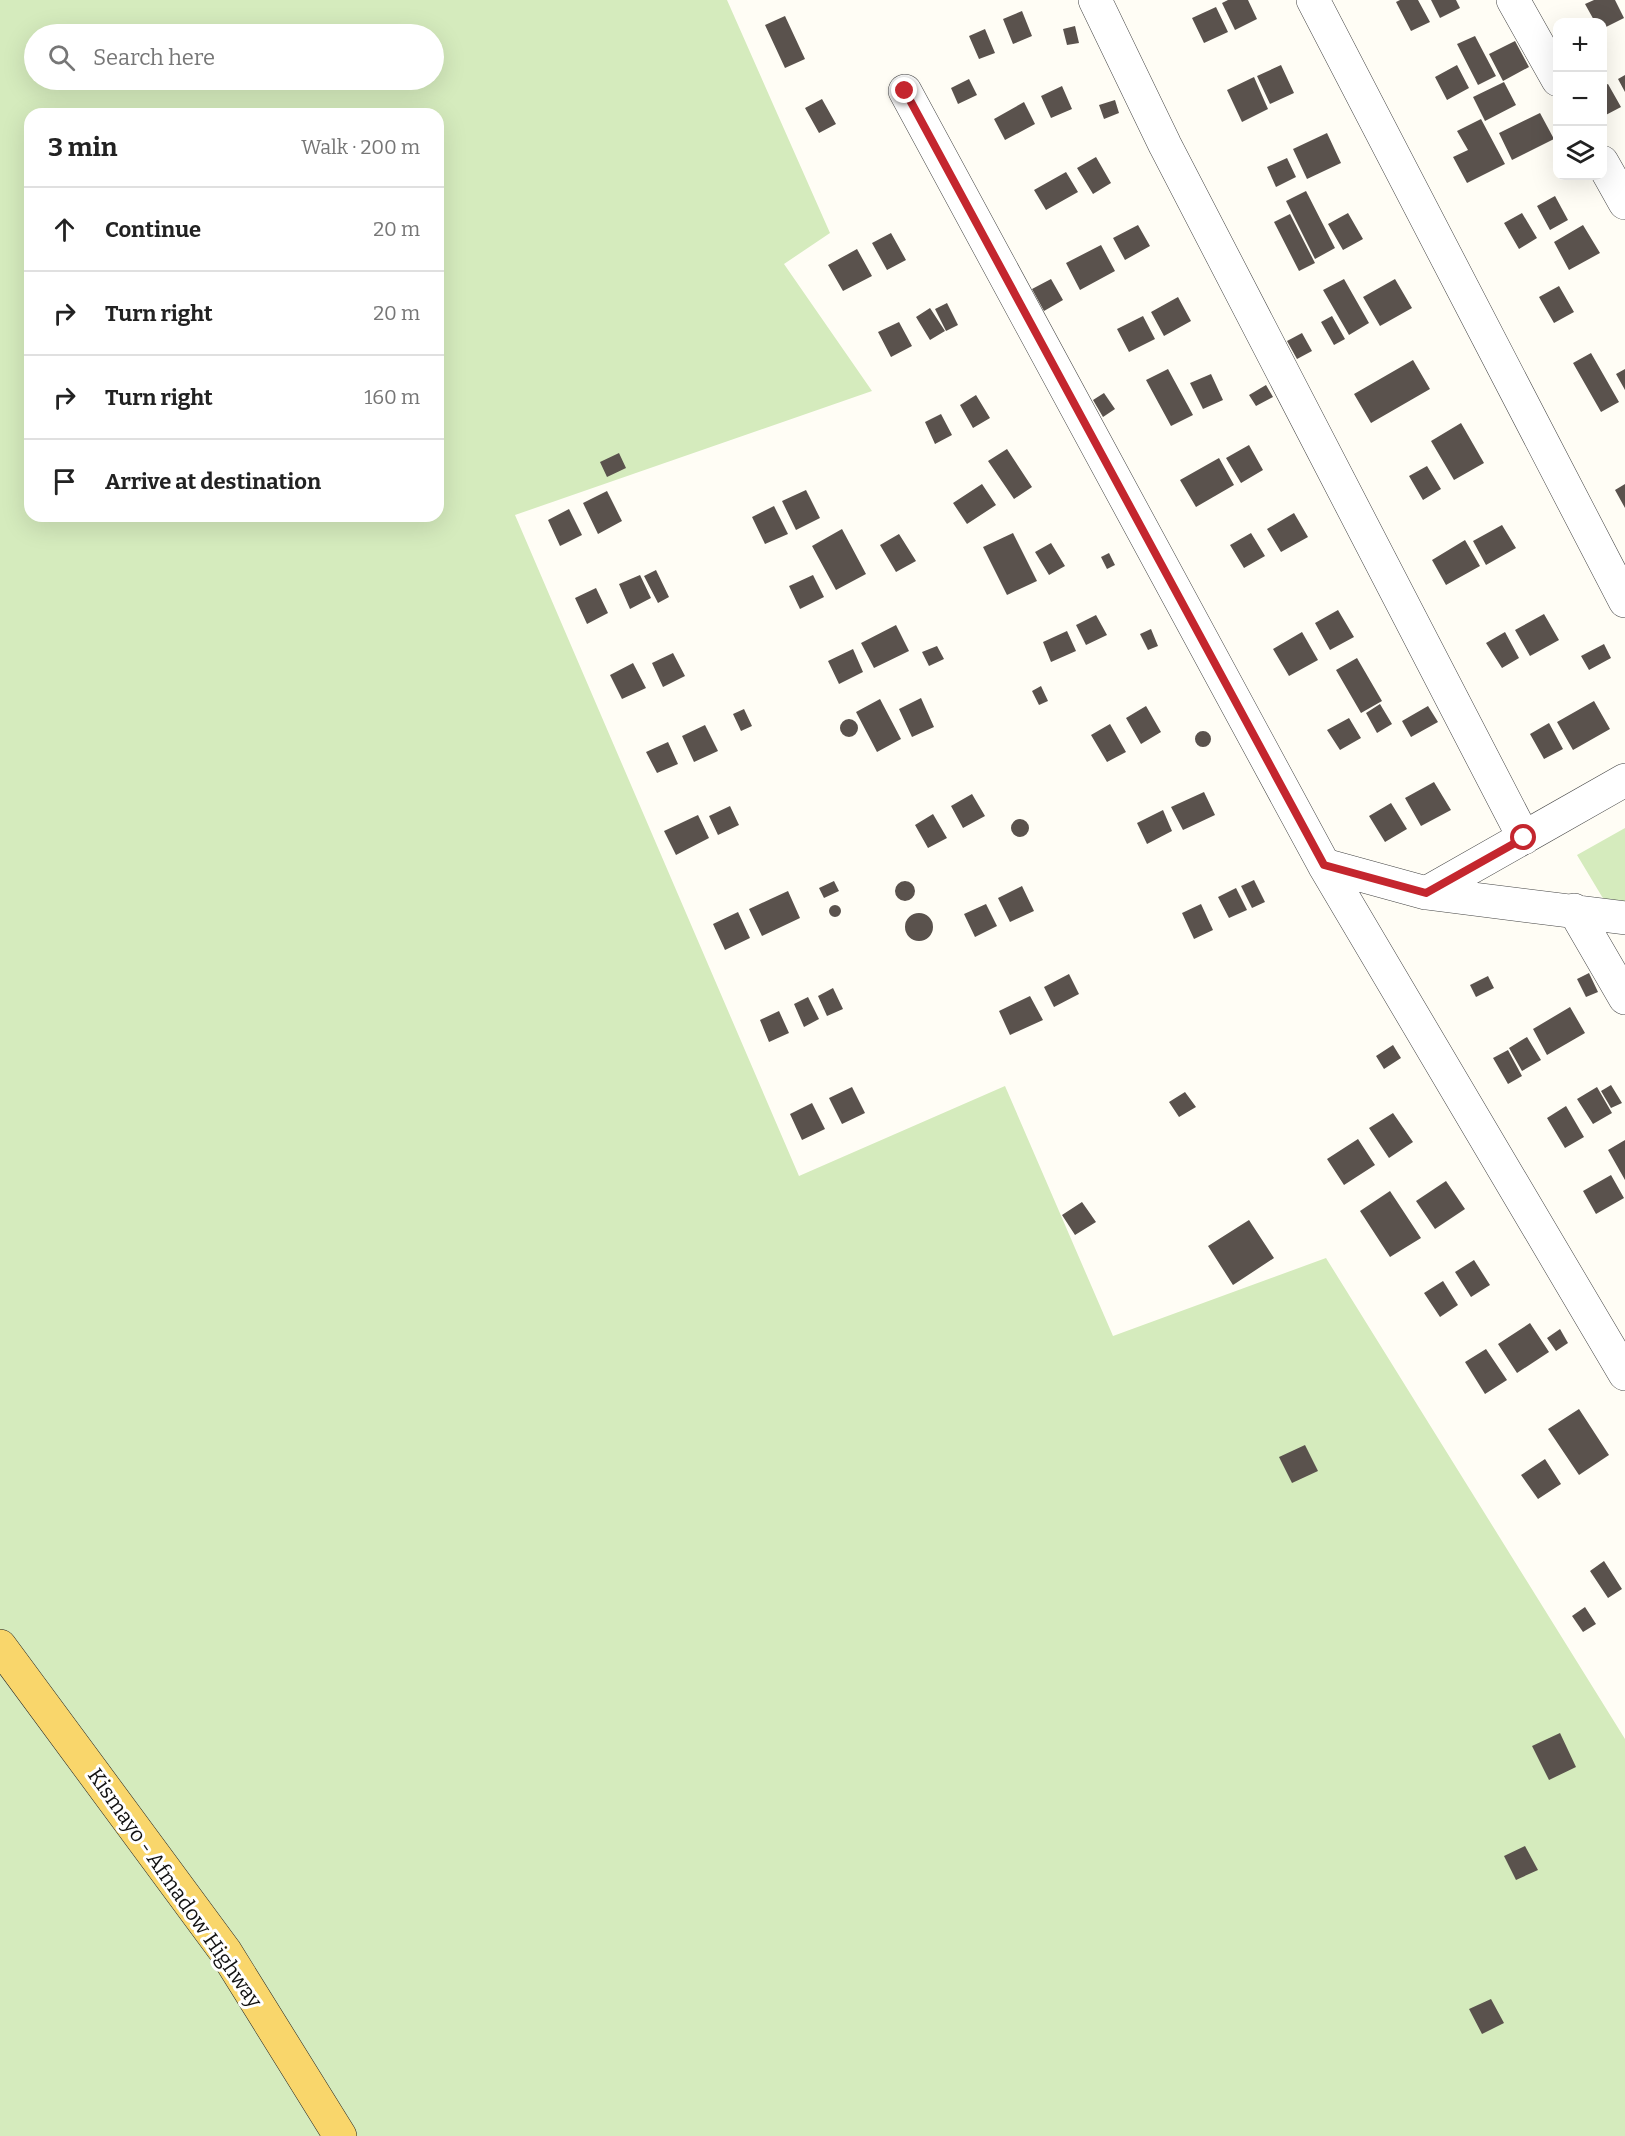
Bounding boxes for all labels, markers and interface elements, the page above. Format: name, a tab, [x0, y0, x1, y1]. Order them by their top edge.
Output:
map controls	[1553, 18, 1607, 180]
button: +	[1553, 18, 1607, 72]
search box	[24, 24, 444, 90]
icon: search	[45, 41, 78, 74]
text: Search here	[93, 44, 215, 71]
button: −	[1553, 72, 1607, 126]
route end	[891, 77, 917, 103]
button: layers	[1553, 126, 1607, 180]
text: 3 min	[48, 132, 117, 163]
text: Walk · 200 m	[301, 135, 420, 159]
icon: ahead	[48, 213, 81, 246]
text: Continue	[105, 216, 201, 243]
text: 20 m	[373, 217, 420, 241]
icon: right	[48, 297, 81, 330]
text: Turn right	[105, 300, 213, 327]
text: 20 m	[373, 301, 420, 325]
icon: right	[48, 381, 81, 414]
text: Turn right	[105, 384, 213, 411]
text: 160 m	[364, 385, 420, 409]
icon: arrive	[48, 465, 81, 498]
text: Arrive at destination	[105, 468, 321, 495]
route start	[1510, 824, 1536, 850]
street label: Kismayo - Afmadow Highway	[82, 1763, 268, 2014]

